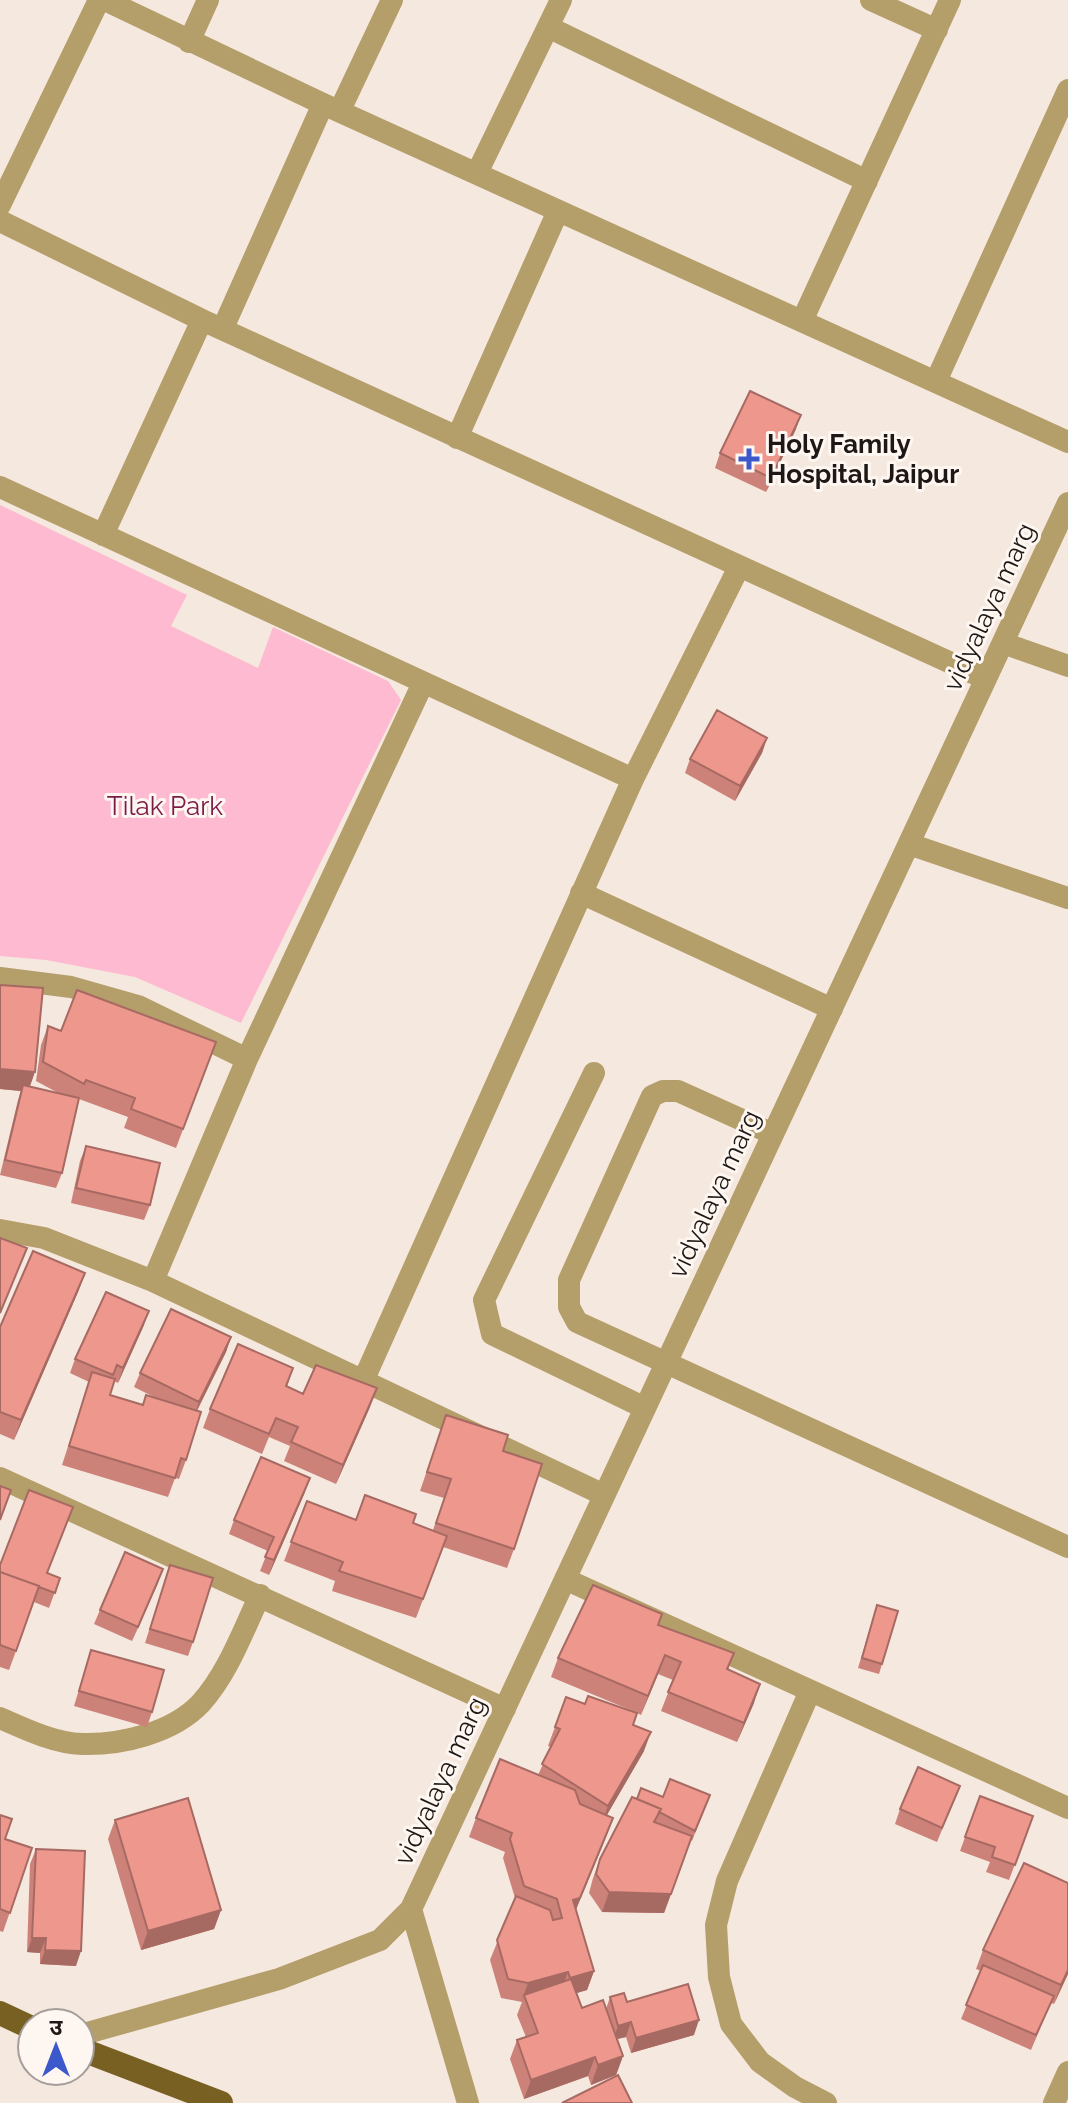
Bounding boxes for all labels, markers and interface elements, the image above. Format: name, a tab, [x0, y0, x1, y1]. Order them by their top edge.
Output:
place label: Holy Family Hospital, Jaipur	[767, 429, 959, 489]
marker: Holy Family Hospital, Jaipur	[738, 448, 760, 470]
street label: vidyalaya marg	[937, 518, 1041, 696]
park label: Tilak Park	[107, 791, 223, 821]
street label: vidyalaya marg	[662, 1105, 766, 1283]
street label: vidyalaya marg	[388, 1692, 492, 1870]
north arrow	[16, 2007, 96, 2087]
text: उ	[50, 2014, 64, 2040]

